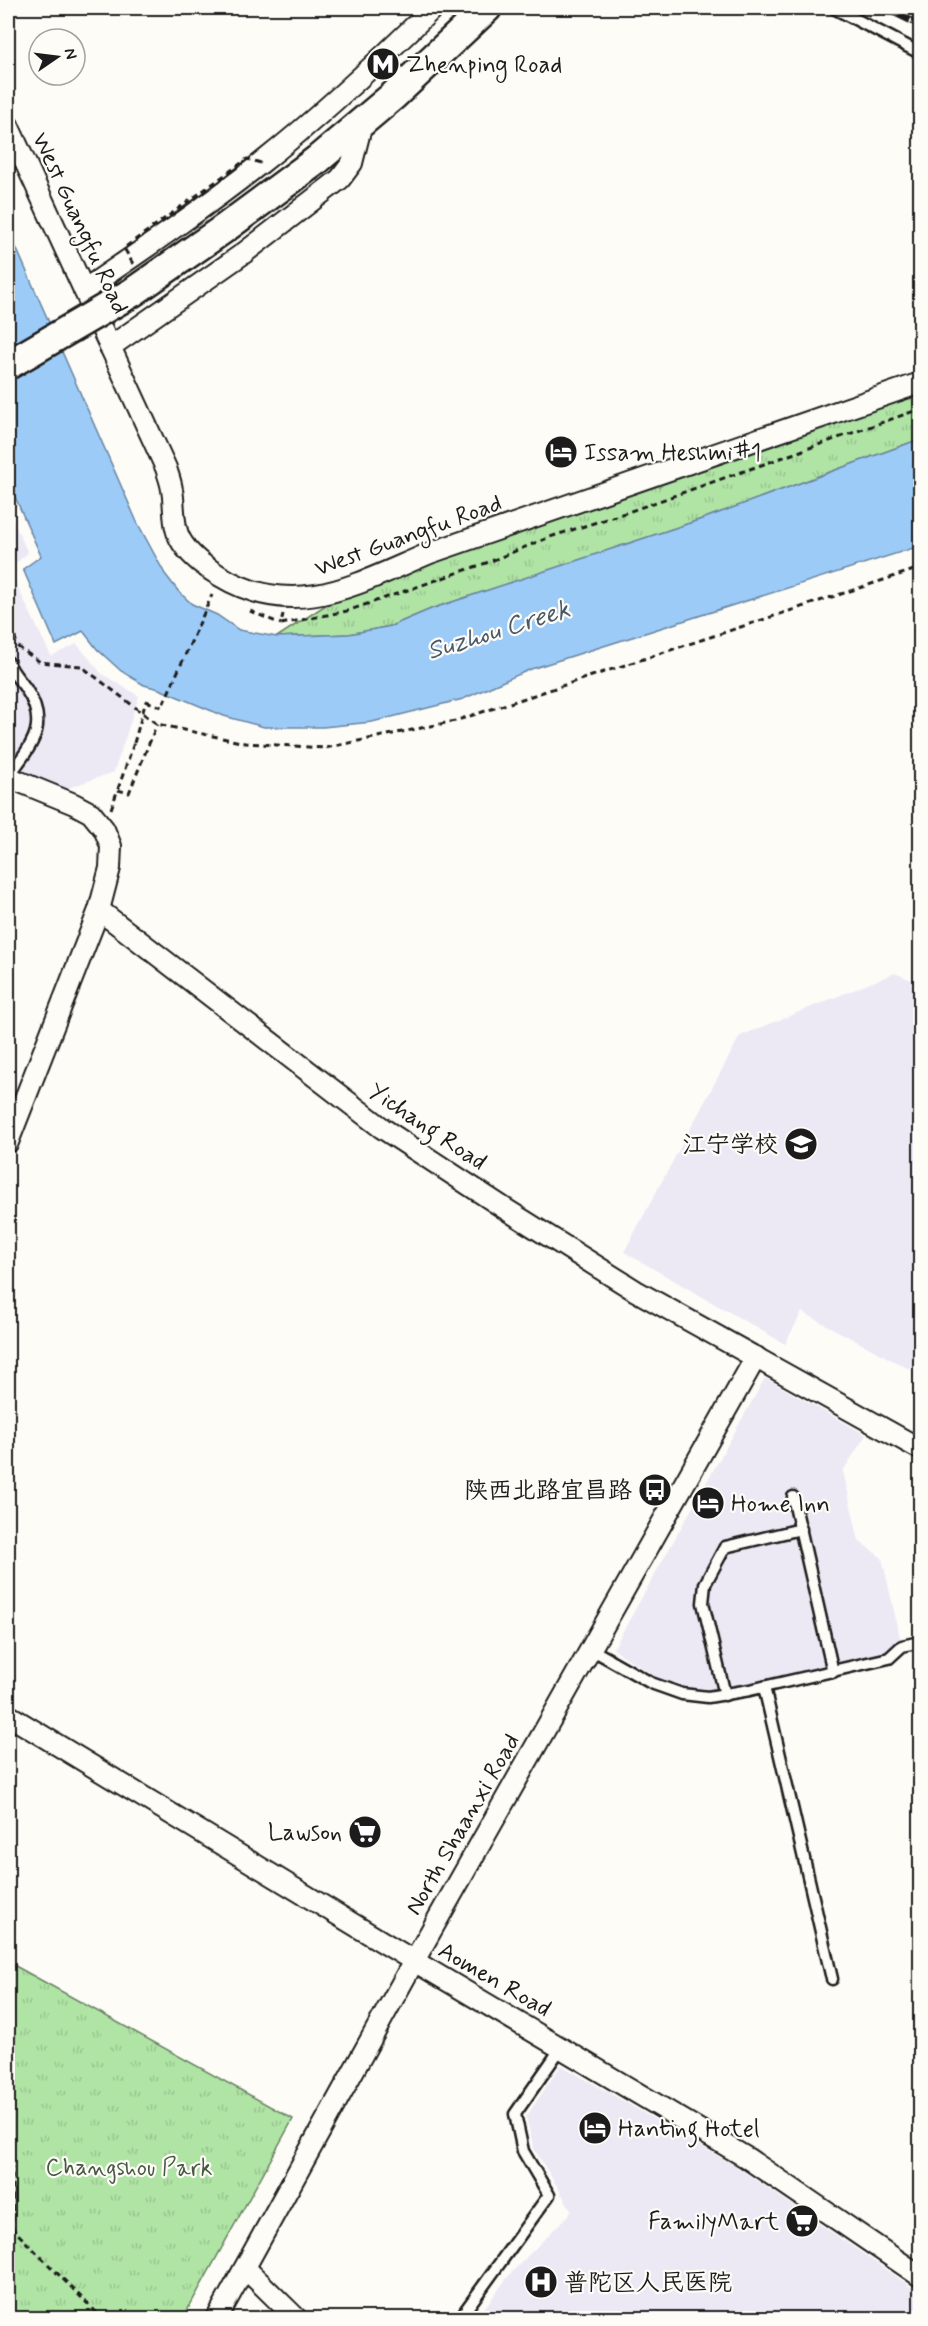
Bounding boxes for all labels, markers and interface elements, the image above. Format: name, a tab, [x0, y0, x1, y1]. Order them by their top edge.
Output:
north arrow	[27, 27, 87, 87]
text: N	[59, 46, 82, 61]
metro station icon: Zhenping Road	[365, 46, 401, 82]
place label: Zhenping Road	[406, 50, 562, 83]
street label: West Guangfu Road	[22, 128, 135, 320]
hotel icon: Issam Heshmi#1	[543, 434, 579, 470]
place label: Issam Heshmi#1	[584, 438, 761, 469]
street label: West Guangfu Road	[311, 488, 507, 587]
water label: Suzhou Creek	[423, 593, 574, 669]
street label: Yichang Road	[360, 1076, 492, 1181]
school or university icon: 江宁学校	[783, 1126, 819, 1162]
place label: 江宁学校	[682, 1130, 778, 1161]
bus stop icon: 陕西北路宜昌路	[637, 1472, 673, 1508]
place label: 陕西北路宜昌路	[464, 1476, 632, 1507]
hotel icon: Home Inn	[690, 1485, 726, 1521]
place label: Home Inn	[731, 1489, 830, 1520]
street label: North Shaanxi Road	[399, 1728, 528, 1921]
supermarket icon: Lawson	[347, 1814, 383, 1850]
place label: Lawson	[268, 1818, 342, 1849]
street label: Aomen Road	[432, 1936, 556, 2025]
hotel icon: Hanting Hotel	[577, 2110, 613, 2146]
place label: Hanting Hotel	[618, 2114, 760, 2148]
park label: Changshou Park	[46, 2153, 213, 2184]
supermarket icon: FamilyMart	[784, 2203, 820, 2239]
place label: FamilyMart	[648, 2207, 779, 2238]
hospital icon: 普陀区人民医院	[523, 2264, 559, 2300]
place label: 普陀区人民医院	[564, 2268, 732, 2299]

